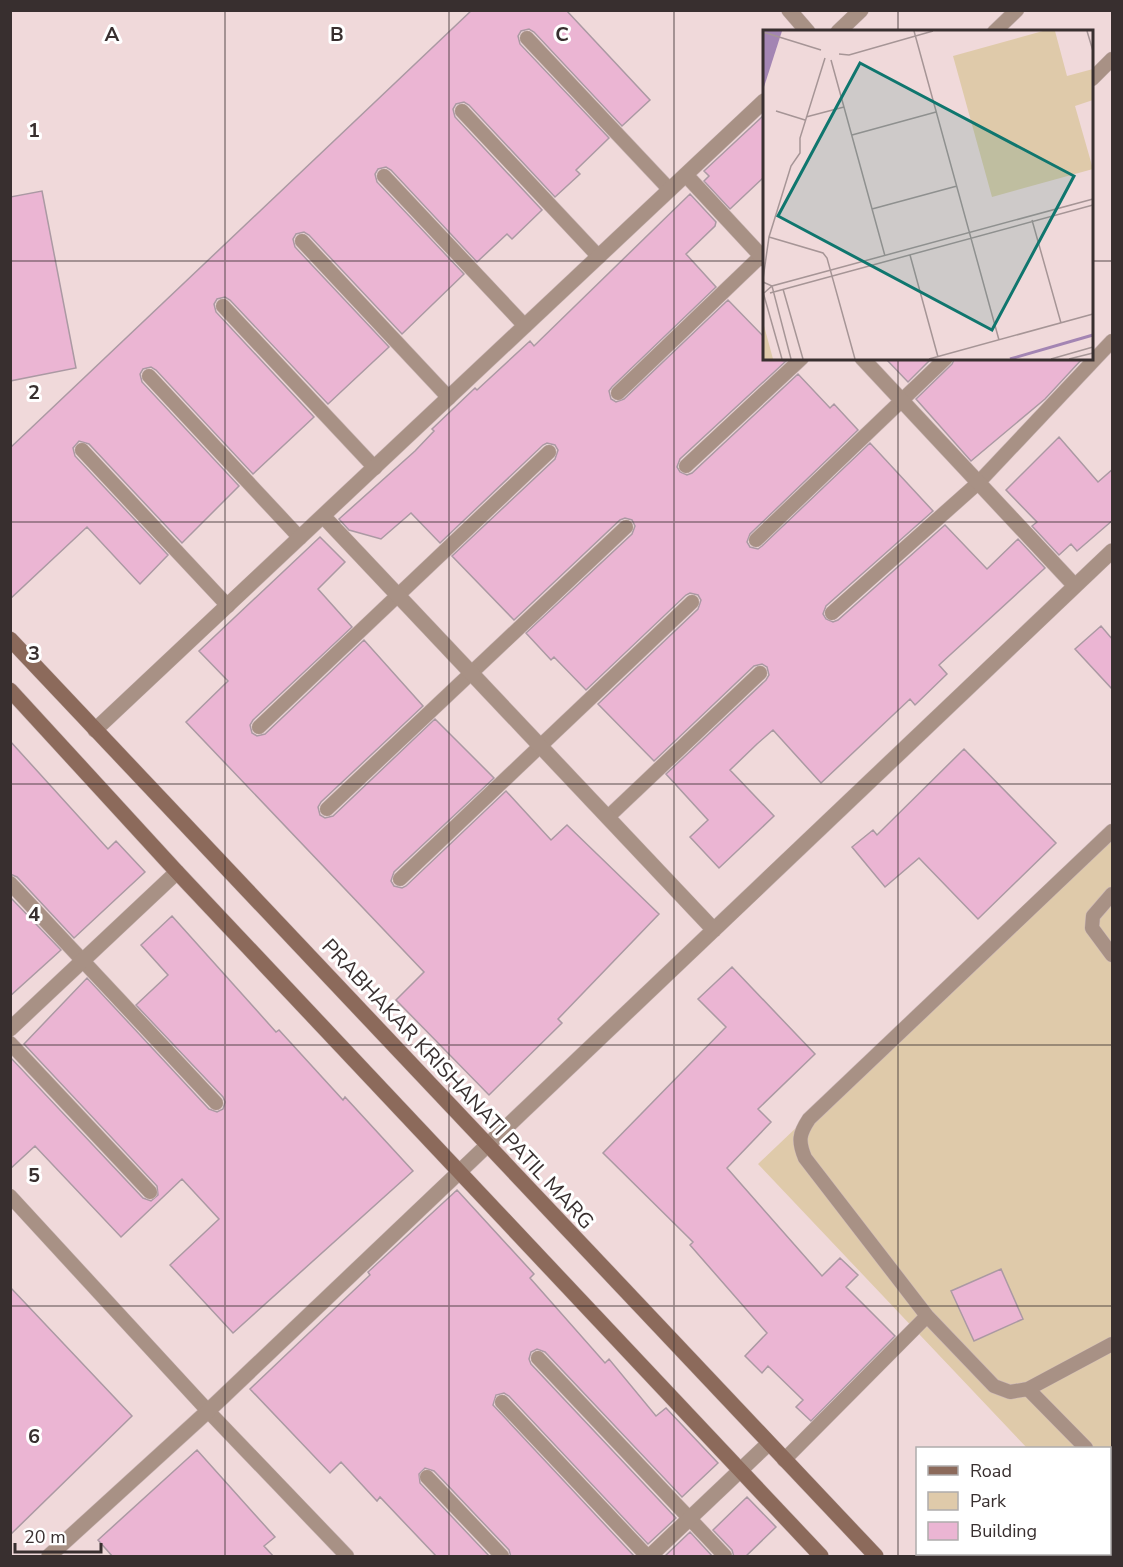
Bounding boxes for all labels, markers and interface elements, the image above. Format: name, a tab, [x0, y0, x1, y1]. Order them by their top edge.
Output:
text: A	[105, 21, 120, 48]
text: B	[330, 21, 344, 48]
text: C	[555, 21, 569, 48]
inset map	[763, 30, 1093, 360]
text: 1	[28, 117, 40, 144]
text: 2	[28, 379, 40, 406]
text: 3	[28, 640, 40, 667]
text: 4	[28, 901, 40, 928]
street label: PRABHAKAR KRISHANATI PATIL MARG	[316, 933, 600, 1235]
text: 5	[28, 1162, 40, 1189]
text: 6	[28, 1423, 40, 1450]
legend	[916, 1447, 1111, 1555]
text: Road	[970, 1459, 1012, 1483]
text: Park	[970, 1489, 1007, 1513]
scale bar	[15, 1516, 100, 1554]
text: Building	[970, 1519, 1037, 1543]
text: 20 m	[24, 1525, 66, 1549]

